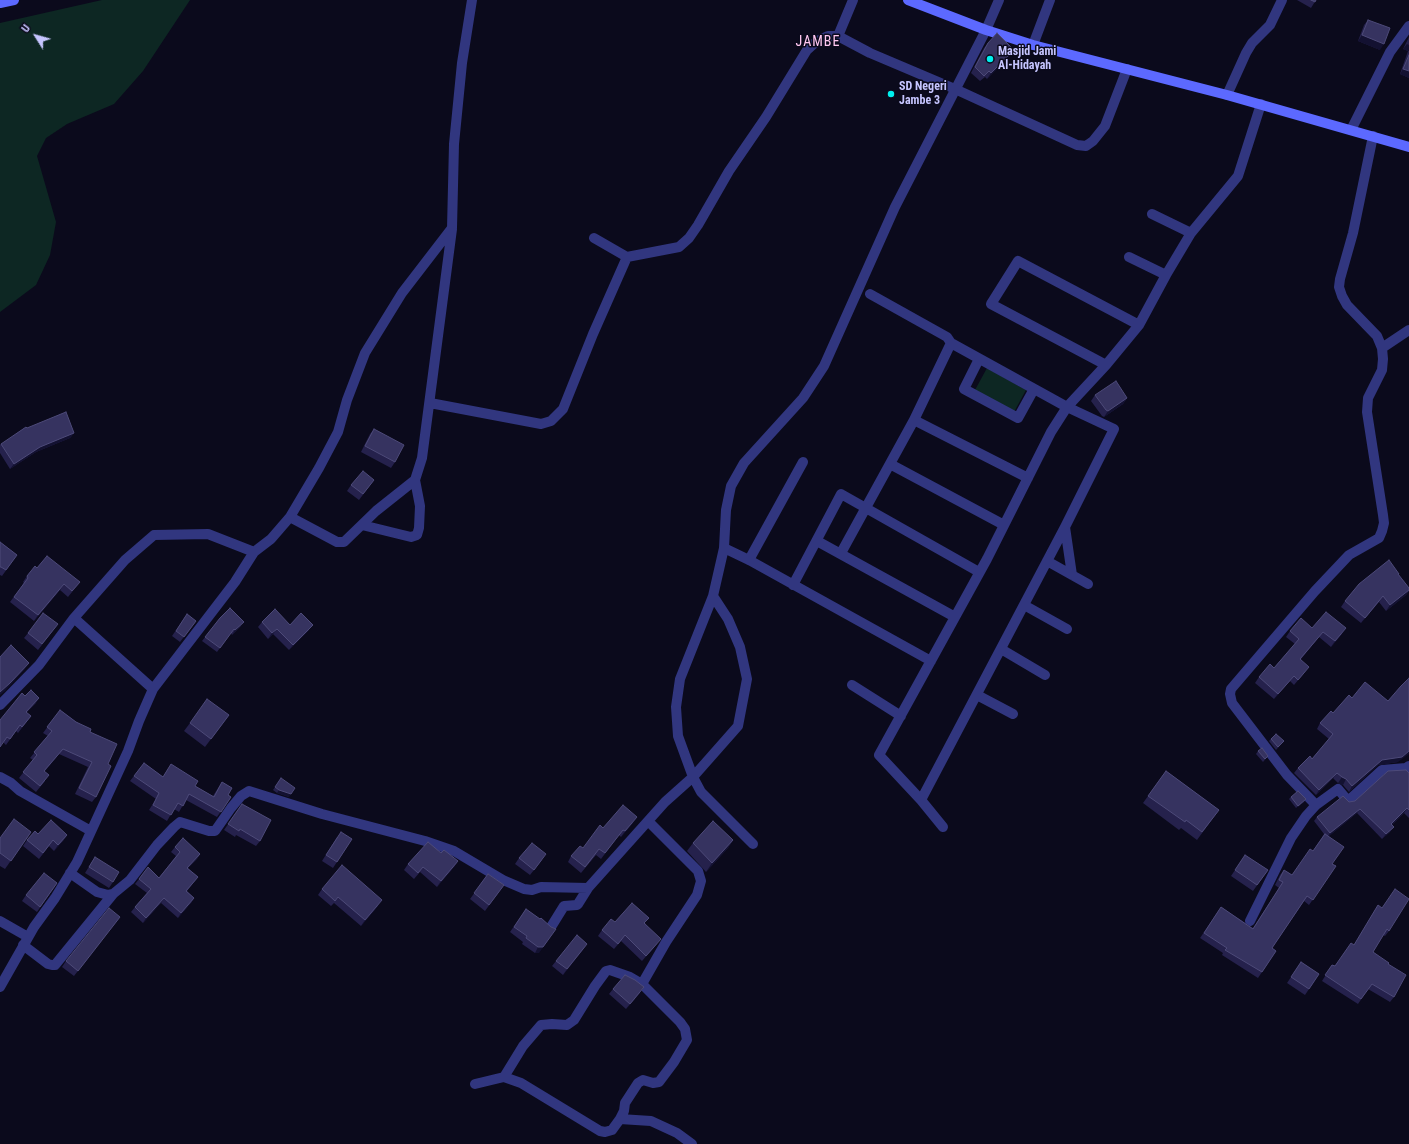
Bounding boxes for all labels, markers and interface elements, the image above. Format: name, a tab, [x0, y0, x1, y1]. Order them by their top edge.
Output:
north arrow	[16, 16, 56, 56]
text: U	[19, 22, 33, 35]
district label: JAMBE	[796, 34, 840, 50]
place label: Masjid Jami Al-Hidayah	[998, 45, 1056, 73]
marker: Masjid Jami Al-Hidayah	[985, 54, 995, 64]
place label: SD Negeri Jambe 3	[899, 80, 947, 108]
marker: SD Negeri Jambe 3	[886, 89, 896, 99]

